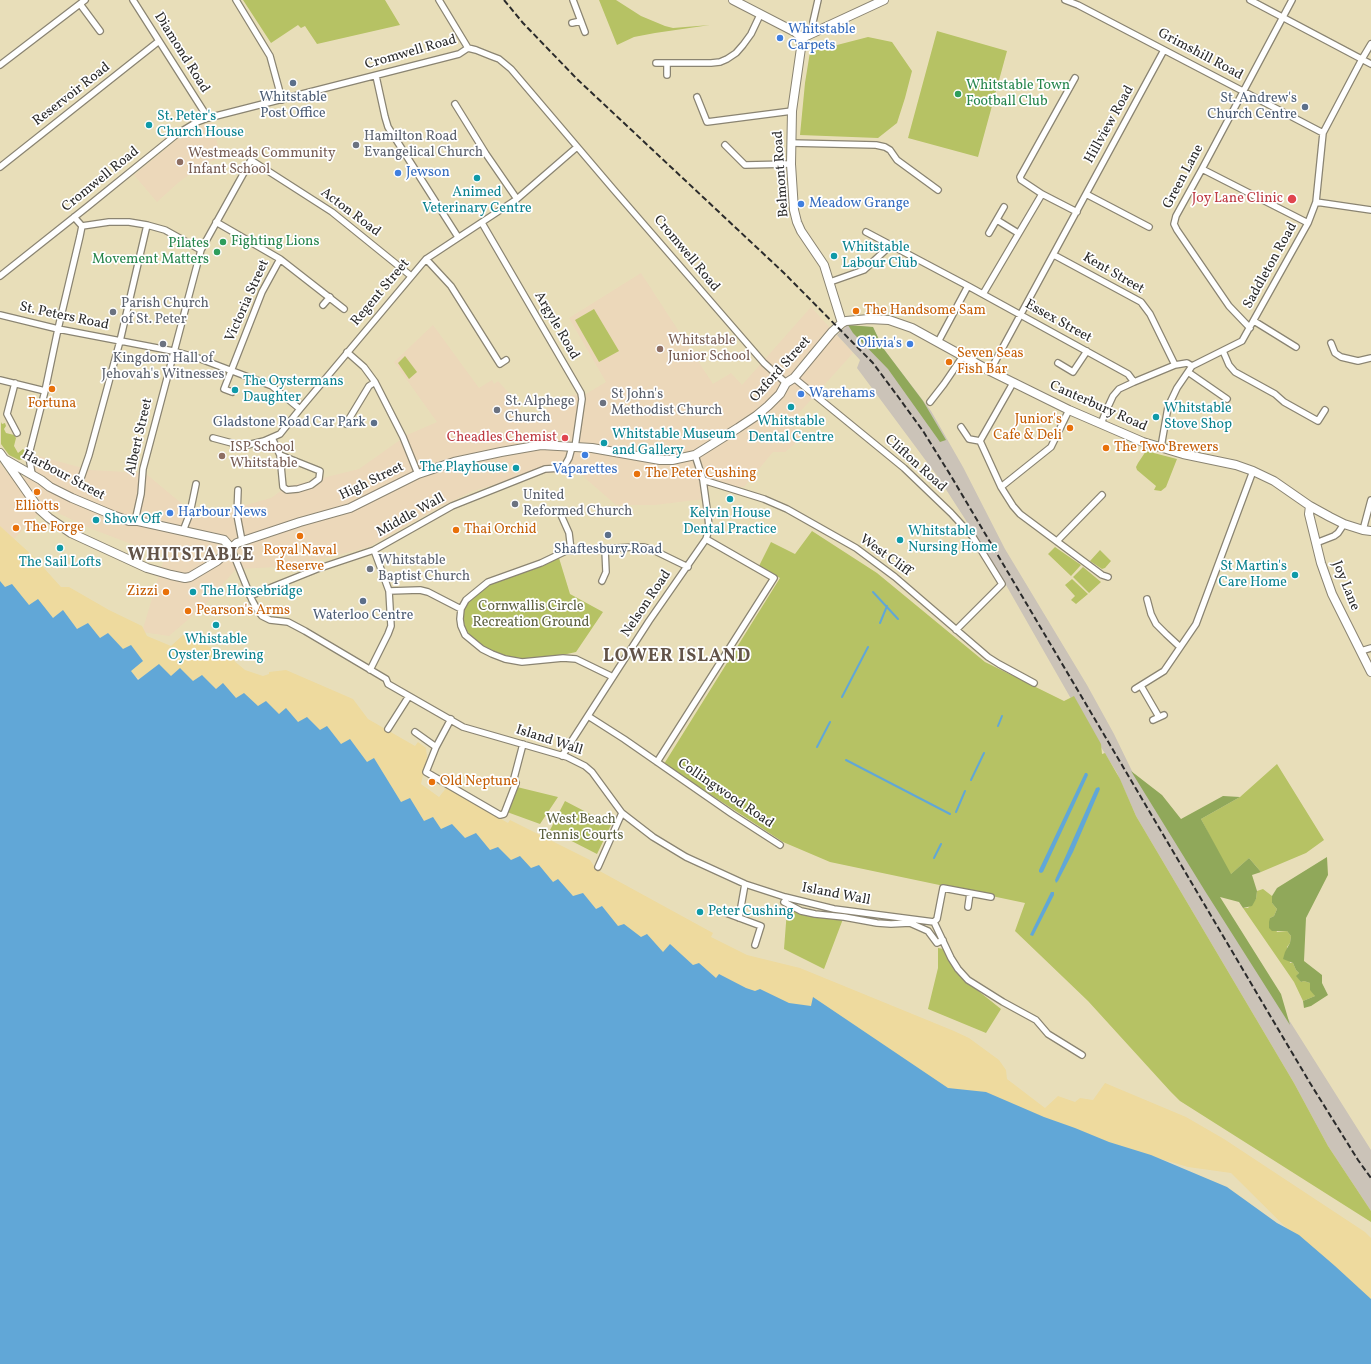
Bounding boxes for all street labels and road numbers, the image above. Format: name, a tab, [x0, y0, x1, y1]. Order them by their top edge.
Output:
street label: Diamond Road	[150, 10, 212, 96]
street label: Grimshill Road	[1155, 26, 1245, 84]
street label: Cromwell Road	[363, 32, 459, 74]
street label: Reservoir Road	[30, 60, 114, 130]
street label: Hillview Road	[1082, 83, 1138, 167]
street label: Belmont Road	[771, 130, 793, 218]
street label: Green Lane	[1160, 142, 1208, 212]
street label: Cromwell Road	[59, 144, 143, 216]
street label: Acton Road	[317, 185, 383, 241]
street label: Cromwell Road	[649, 212, 723, 296]
street label: Saddleton Road	[1240, 220, 1302, 312]
street label: Kent Street	[1079, 250, 1147, 298]
street label: Regent Street	[348, 256, 414, 330]
street label: Victoria Street	[222, 257, 274, 345]
street label: Argyle Road	[530, 289, 582, 363]
street label: Essex Street	[1022, 297, 1094, 347]
street label: St. Peters Road	[18, 299, 110, 335]
street label: Oxford Street	[747, 334, 815, 406]
street label: Canterbury Road	[1047, 378, 1149, 436]
street label: Albert Street	[123, 397, 157, 477]
street label: Clifton Road	[881, 432, 949, 496]
street label: Harbour Street	[19, 447, 107, 505]
street label: High Street	[337, 459, 407, 505]
street label: Middle Wall	[374, 490, 448, 542]
street label: West Cliff	[856, 532, 914, 580]
street label: Joy Lane	[1327, 559, 1363, 613]
street label: Nelson Road	[618, 567, 676, 641]
street label: Island Wall	[513, 722, 585, 760]
street label: Collingwood Road	[674, 756, 776, 832]
street label: Island Wall	[800, 880, 872, 910]

